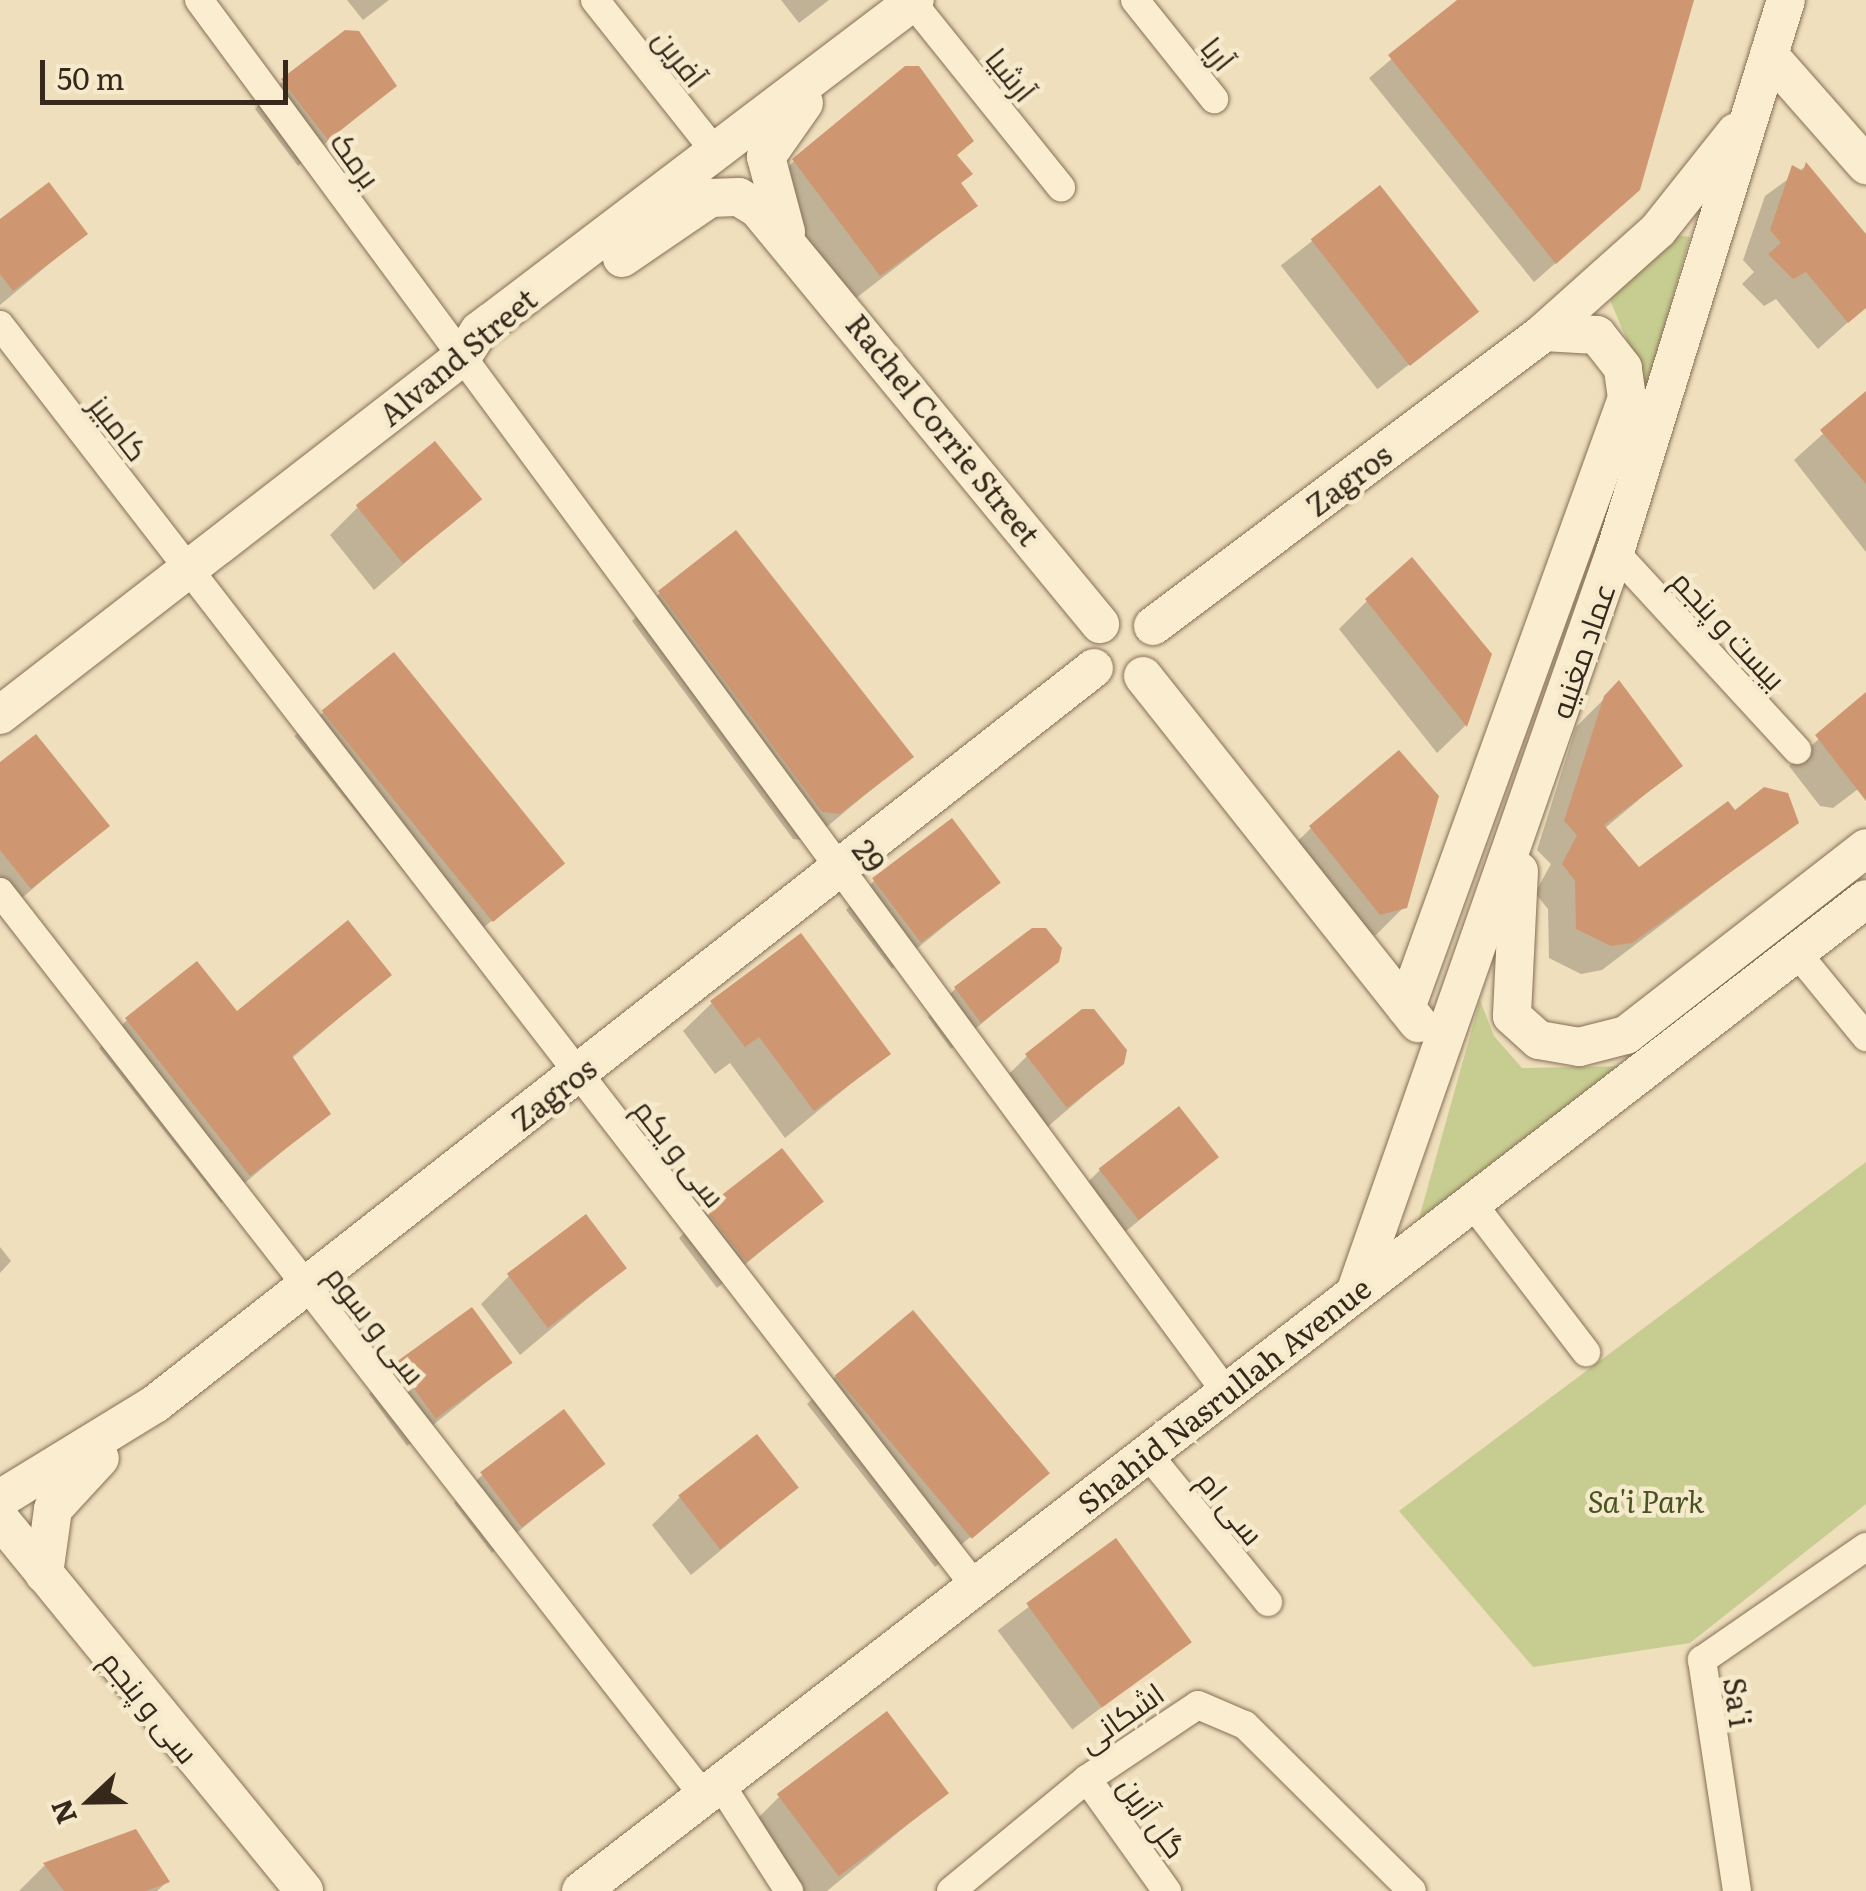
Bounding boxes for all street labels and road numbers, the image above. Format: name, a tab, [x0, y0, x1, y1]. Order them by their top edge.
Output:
street label: آفرین	[647, 21, 715, 93]
street label: آریا	[1195, 29, 1243, 77]
street label: آرشیا	[980, 40, 1044, 108]
street label: برمک	[325, 124, 389, 194]
street label: Alvand Street	[371, 280, 543, 432]
street label: Rachel Corrie Street	[840, 306, 1048, 552]
street label: کامبیز	[83, 387, 157, 467]
street label: Zagros	[1298, 435, 1398, 523]
street label: بیست و پنجم	[1666, 562, 1794, 696]
street label: عماد مغنیه	[1541, 578, 1621, 722]
street label: 29	[846, 832, 894, 878]
street label: Zagros	[504, 1049, 602, 1137]
street label: سی و یکم	[628, 1091, 734, 1213]
street label: سی و سوم	[320, 1258, 434, 1390]
street label: Shahid Nasrullah Avenue	[1069, 1268, 1377, 1520]
street label: سی ام	[1192, 1463, 1272, 1551]
street label: سی و پنجم	[95, 1642, 207, 1770]
street label: اشکانی	[1070, 1674, 1170, 1758]
street label: Sa'i	[1718, 1675, 1760, 1729]
street label: گل آزین	[1112, 1768, 1196, 1864]

